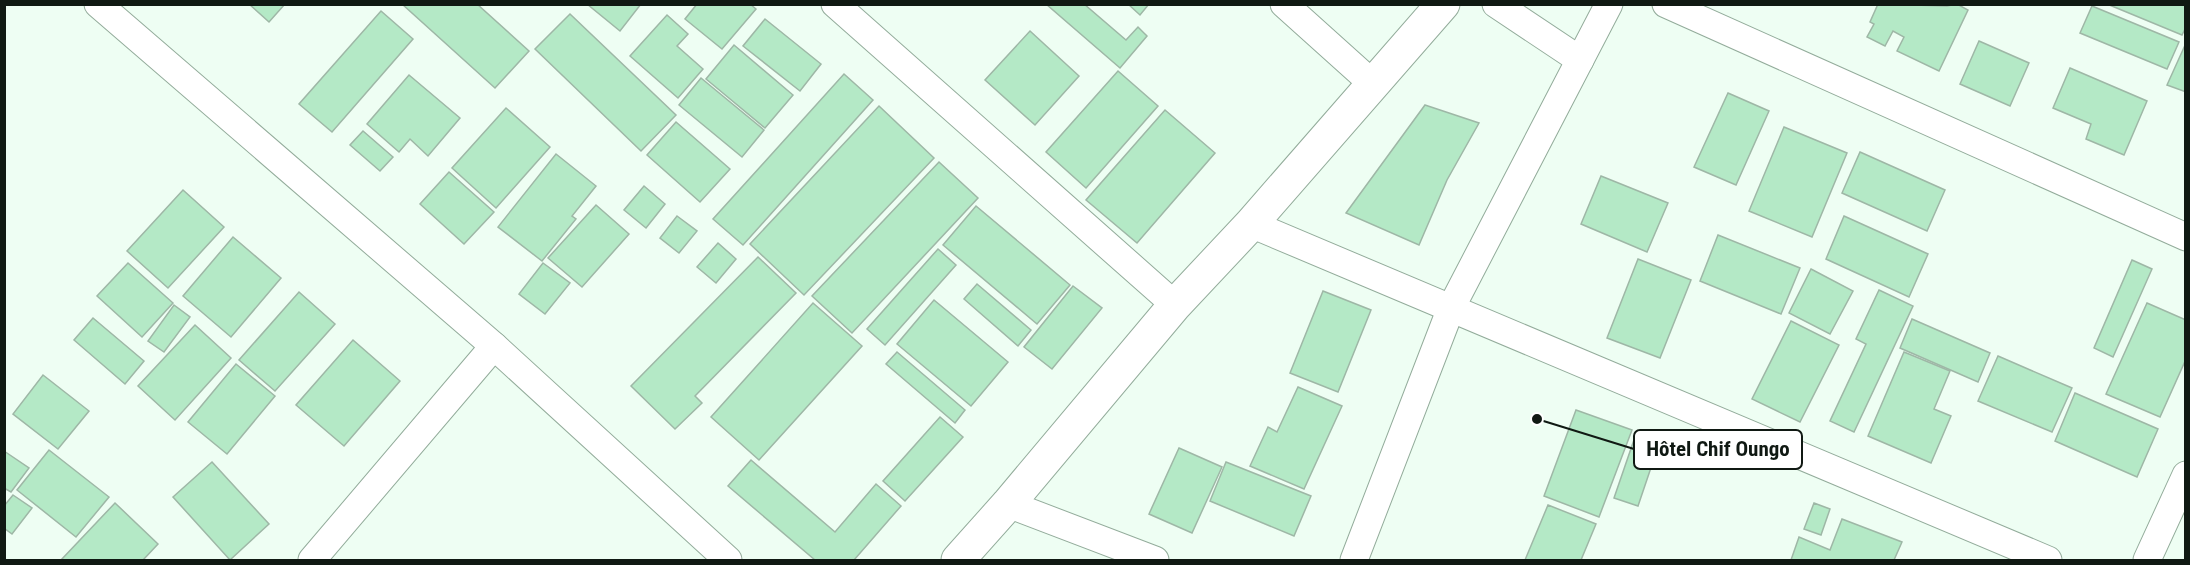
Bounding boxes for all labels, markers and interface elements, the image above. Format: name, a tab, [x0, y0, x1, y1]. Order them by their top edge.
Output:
callout: Hôtel Chif Oungo	[1634, 430, 1802, 469]
text: Hôtel Chif Oungo	[1646, 437, 1790, 461]

